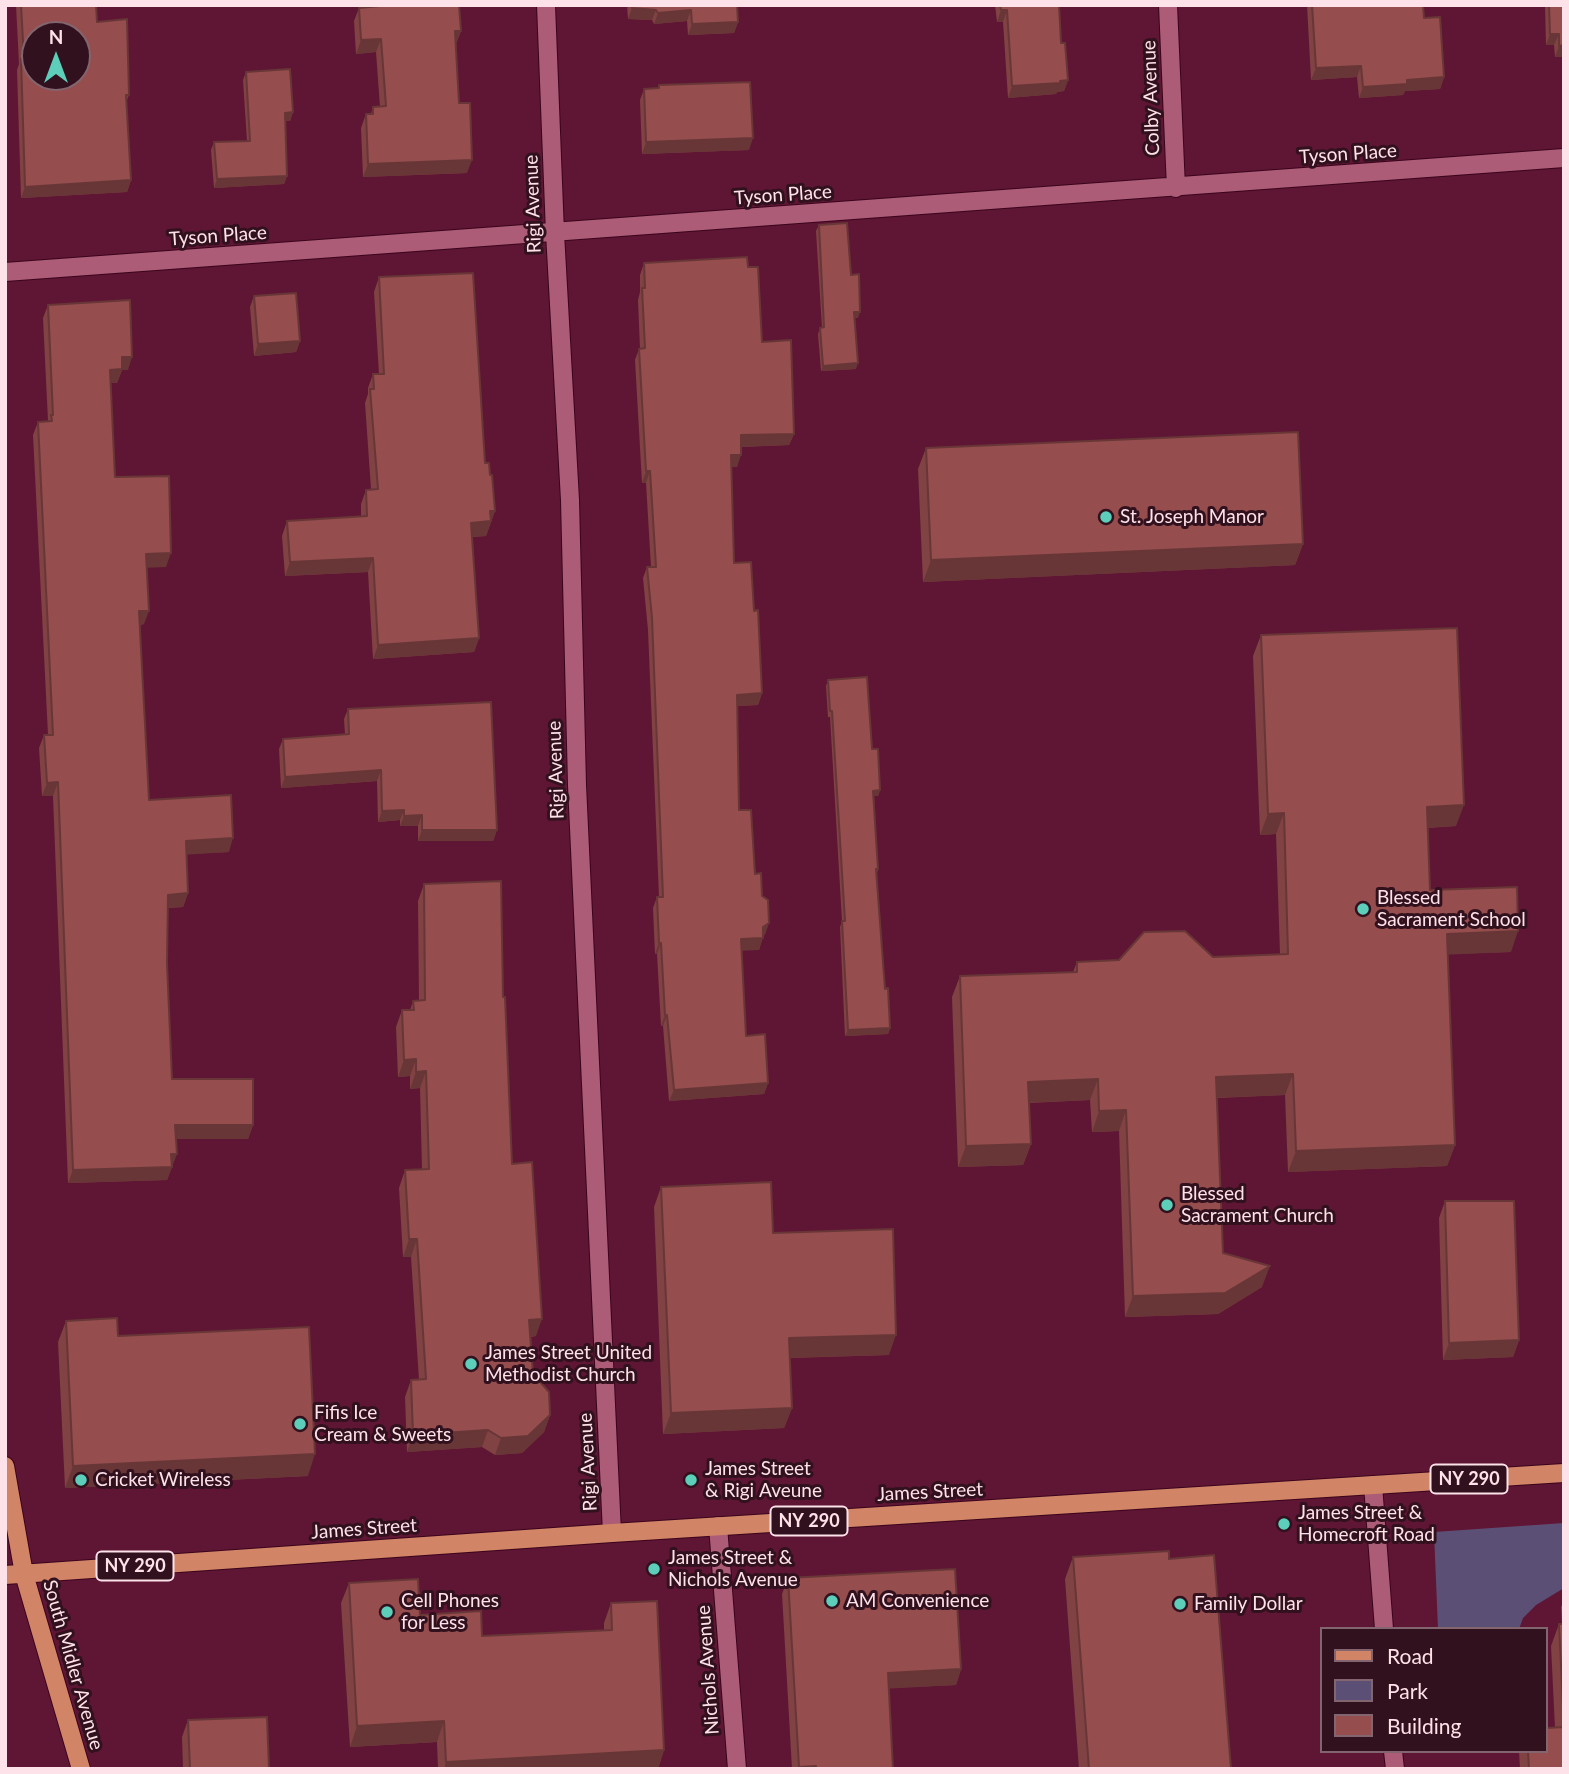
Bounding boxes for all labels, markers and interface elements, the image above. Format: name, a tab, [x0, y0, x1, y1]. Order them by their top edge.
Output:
north arrow	[21, 21, 91, 91]
text: N	[49, 25, 63, 48]
street label: Colby Avenue	[1138, 40, 1164, 156]
street label: Tyson Place	[1298, 139, 1398, 169]
street label: Rigi Avenue	[520, 154, 546, 254]
street label: Tyson Place	[733, 180, 833, 210]
street label: Tyson Place	[168, 221, 268, 251]
place label: St. Joseph Manor	[1120, 506, 1264, 528]
marker: St. Joseph Manor	[1098, 509, 1114, 525]
street label: Rigi Avenue	[543, 720, 569, 820]
place label: Blessed Sacrament School	[1377, 887, 1526, 931]
marker: Blessed Sacrament School	[1355, 901, 1371, 917]
place label: Blessed Sacrament Church	[1181, 1183, 1334, 1227]
marker: Blessed Sacrament Church	[1159, 1197, 1175, 1213]
place label: James Street United Methodist Church	[485, 1342, 652, 1386]
marker: James Street United Methodist Church	[463, 1356, 479, 1372]
place label: Fifis Ice Cream & Sweets	[314, 1402, 451, 1446]
street label: Rigi Avenue	[574, 1412, 602, 1512]
marker: Fifis Ice Cream & Sweets	[292, 1416, 308, 1432]
place label: James Street & Rigi Aveune	[705, 1458, 822, 1502]
road number: NY 290	[1430, 1464, 1508, 1494]
place label: Cricket Wireless	[95, 1469, 231, 1491]
marker: Cricket Wireless	[73, 1472, 89, 1488]
marker: James Street & Rigi Aveune	[683, 1472, 699, 1488]
street label: James Street	[877, 1478, 983, 1506]
place label: James Street & Homecroft Road	[1298, 1502, 1435, 1546]
road number: NY 290	[770, 1506, 848, 1536]
street label: James Street	[310, 1514, 418, 1544]
marker: James Street & Homecroft Road	[1276, 1516, 1292, 1532]
place label: James Street & Nichols Avenue	[668, 1547, 798, 1591]
road number: NY 290	[96, 1552, 174, 1581]
marker: James Street & Nichols Avenue	[646, 1561, 662, 1577]
street label: South Midler Avenue	[38, 1577, 108, 1753]
place label: Cell Phones for Less	[401, 1590, 499, 1634]
place label: AM Convenience	[846, 1590, 989, 1612]
marker: AM Convenience	[824, 1593, 840, 1609]
place label: Family Dollar	[1194, 1593, 1303, 1615]
marker: Family Dollar	[1172, 1596, 1188, 1612]
marker: Cell Phones for Less	[379, 1604, 395, 1620]
street label: Nichols Avenue	[692, 1604, 724, 1736]
legend	[1320, 1627, 1548, 1753]
text: Road	[1387, 1643, 1434, 1668]
text: Park	[1387, 1678, 1428, 1703]
text: Building	[1387, 1713, 1462, 1738]

